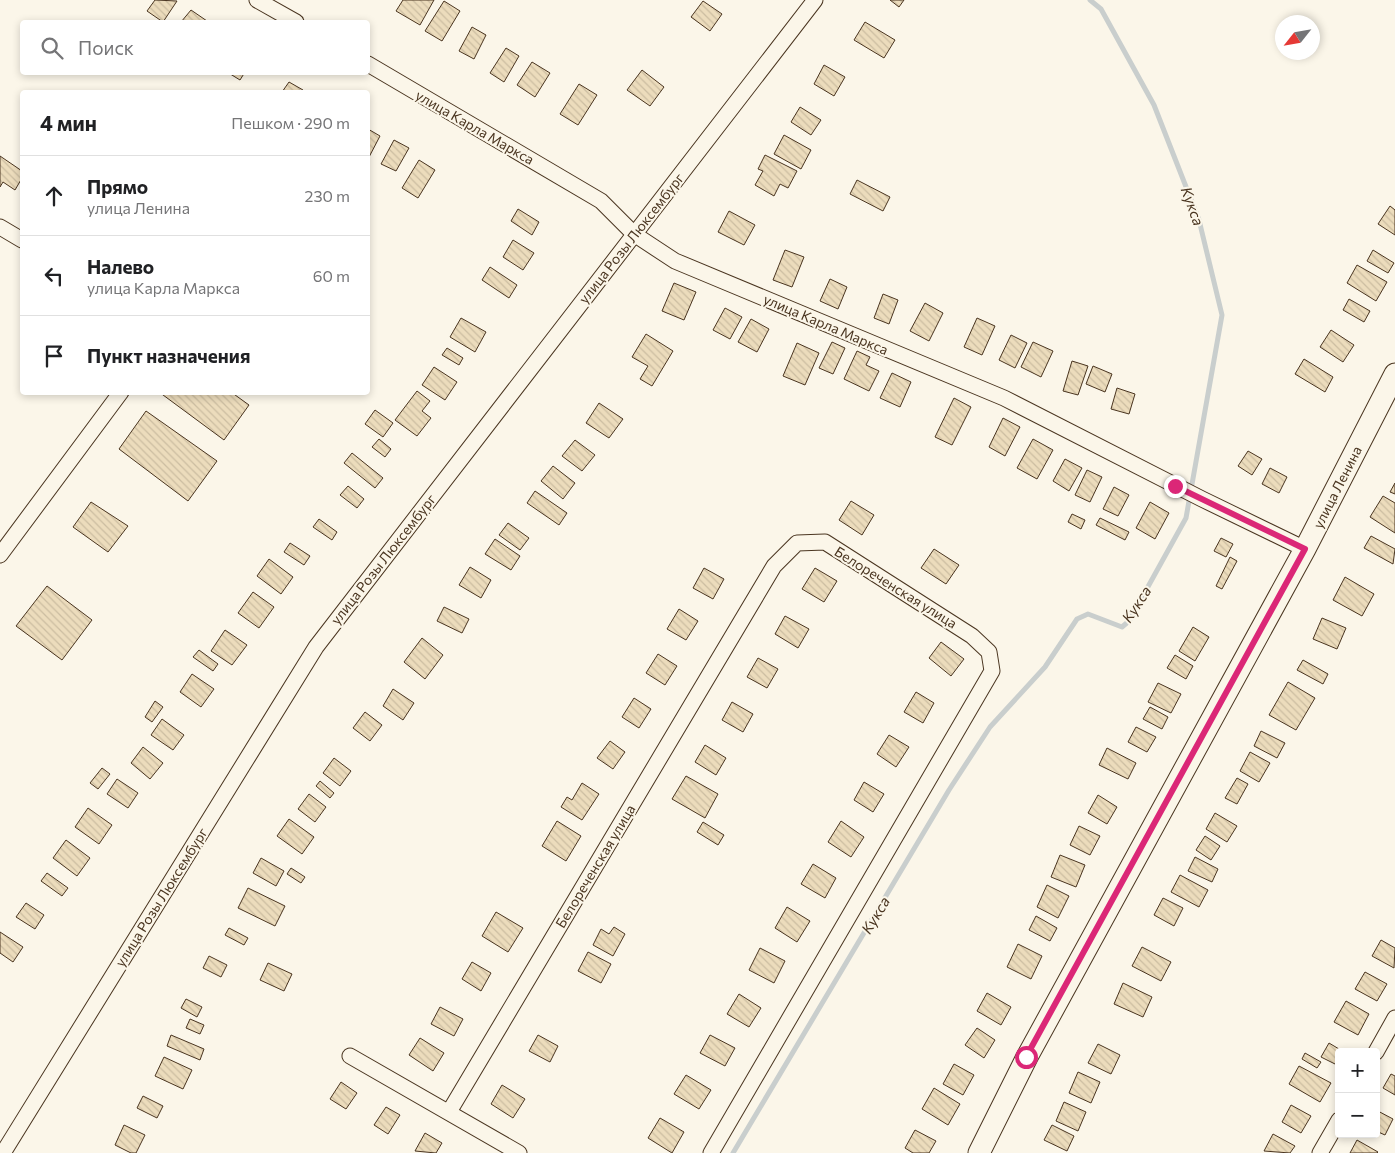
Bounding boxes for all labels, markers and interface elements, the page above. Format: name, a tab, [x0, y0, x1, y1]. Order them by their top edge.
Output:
north arrow	[1275, 15, 1320, 60]
search box	[20, 20, 370, 75]
icon: search	[38, 34, 66, 62]
text: Поиск	[78, 36, 134, 59]
street label: улица Карла Маркса	[413, 86, 537, 168]
text: 4 мин	[40, 110, 97, 135]
text: Пешком · 290 m	[231, 113, 350, 132]
street label: улица Розы Люксембург	[575, 169, 687, 307]
text: Прямо	[87, 175, 148, 198]
icon: ahead	[40, 182, 68, 210]
water label: Кукса	[1178, 184, 1208, 228]
text: 230 m	[305, 186, 350, 205]
text: улица Ленина	[87, 198, 190, 217]
text: Налево	[87, 255, 154, 278]
icon: left	[40, 262, 68, 290]
text: 60 m	[313, 266, 350, 285]
text: улица Карла Маркса	[87, 278, 240, 297]
street label: улица Карла Маркса	[761, 290, 891, 358]
icon: arrive	[40, 342, 68, 370]
text: Пункт назначения	[87, 344, 250, 367]
street label: улица Ленина	[1309, 443, 1365, 531]
route end	[1164, 475, 1187, 498]
street label: улица Розы Люксембург	[327, 490, 439, 628]
street label: Белореченская улица	[832, 542, 960, 632]
water label: Кукса	[1118, 582, 1155, 626]
street label: Белореченская улица	[551, 801, 639, 931]
street label: улица Розы Люксембург	[111, 824, 211, 970]
water label: Кукса	[857, 893, 893, 937]
route start	[1015, 1046, 1038, 1069]
map controls	[1335, 1048, 1380, 1138]
button: +	[1335, 1048, 1380, 1093]
button: −	[1335, 1093, 1380, 1138]

